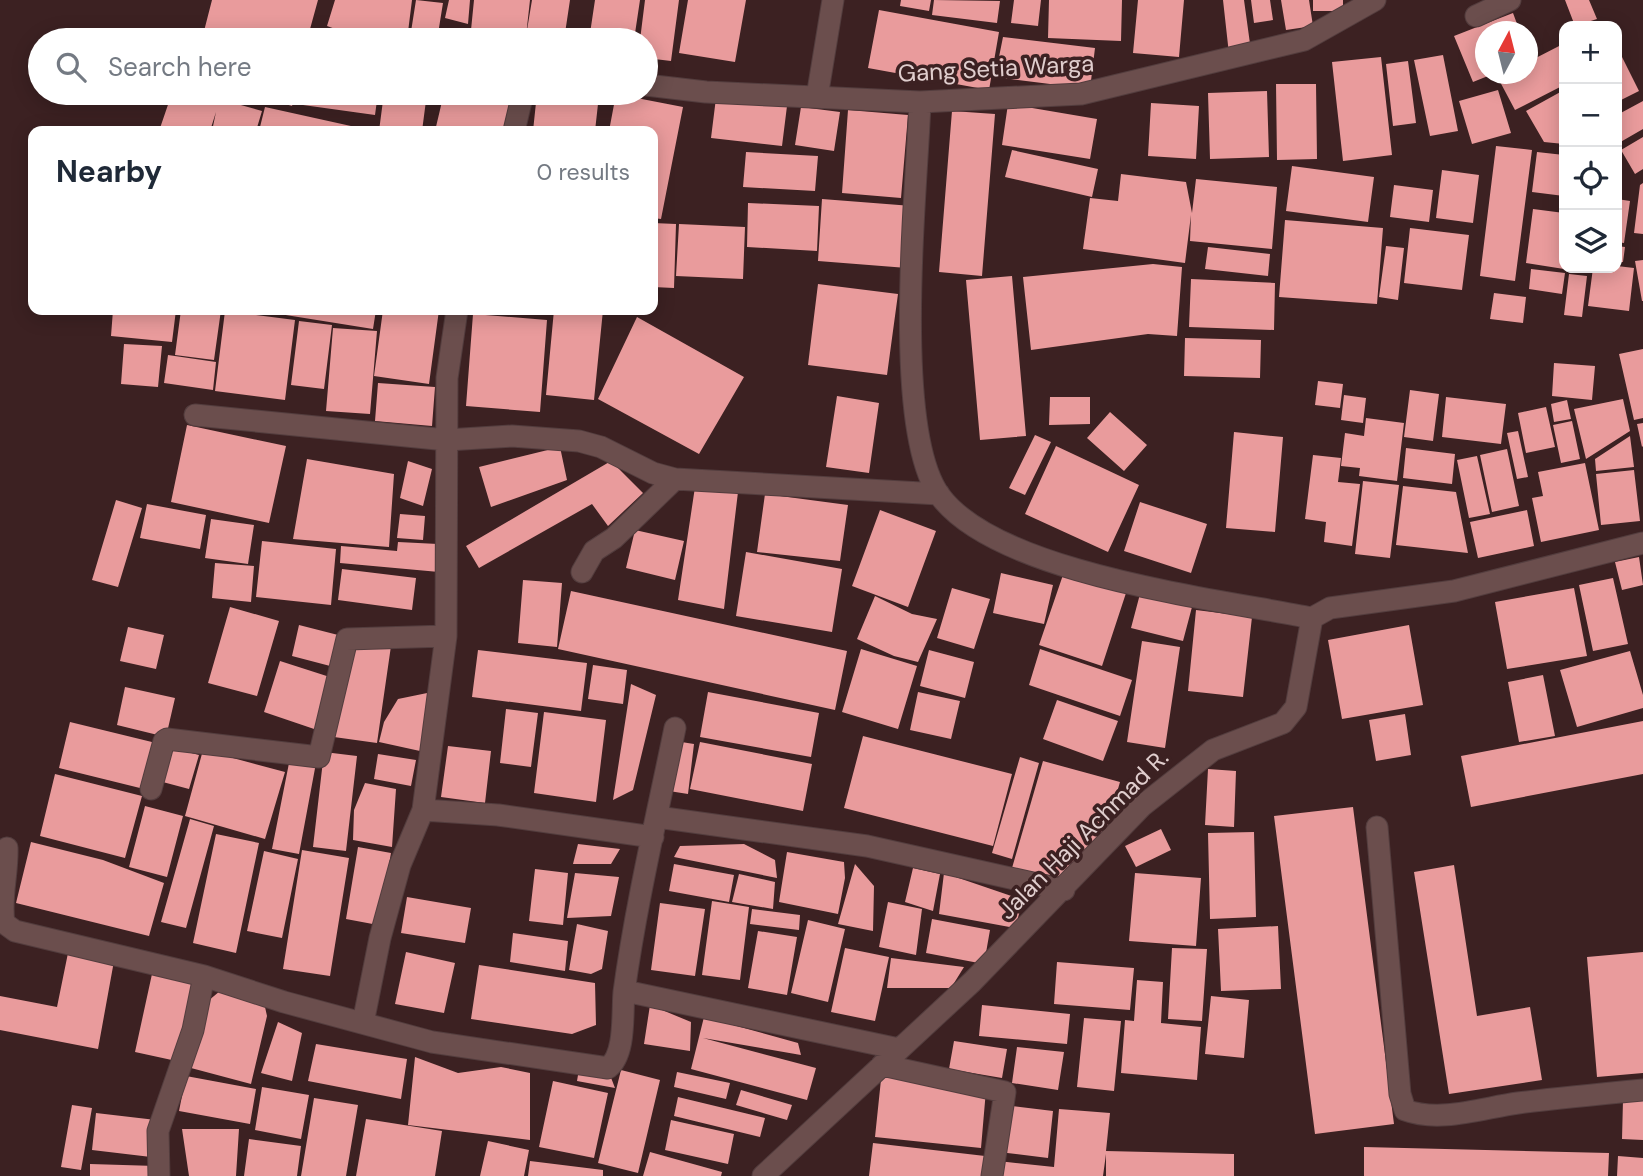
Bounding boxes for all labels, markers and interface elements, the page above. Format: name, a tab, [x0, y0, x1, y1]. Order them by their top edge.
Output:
north arrow	[1475, 21, 1538, 84]
map controls	[1559, 21, 1622, 273]
button: +	[1559, 21, 1622, 84]
search box	[28, 28, 658, 105]
street label: Gang Setia Warga	[897, 47, 1095, 89]
icon: search	[52, 48, 90, 86]
text: Search here	[108, 50, 251, 84]
button: −	[1559, 84, 1622, 147]
button: locate	[1559, 147, 1622, 210]
text: Nearby	[56, 152, 162, 191]
text: 0 results	[537, 157, 630, 187]
button: layers	[1559, 210, 1622, 273]
street label: Jalan Haji Achmad R.	[991, 742, 1175, 926]

